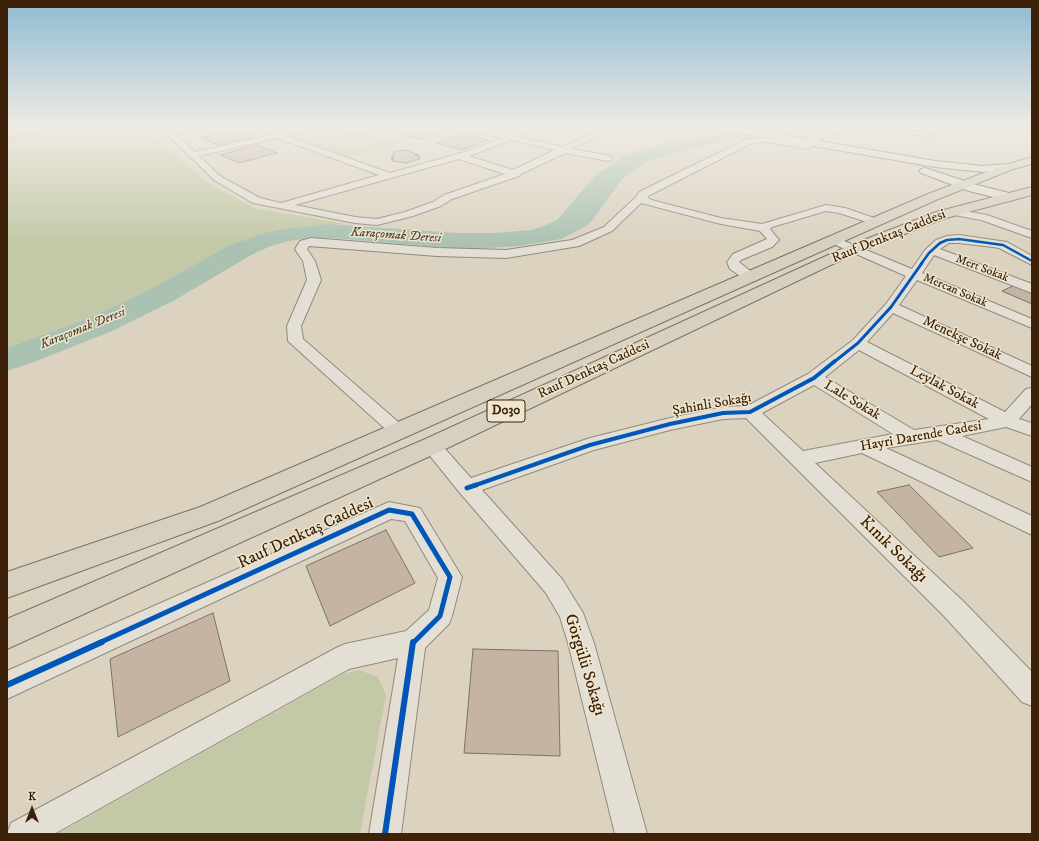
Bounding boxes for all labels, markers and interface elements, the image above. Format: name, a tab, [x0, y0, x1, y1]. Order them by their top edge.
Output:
street label: Rauf Denktaş Caddesi	[830, 206, 948, 268]
water label: Karaçomak Deresi	[350, 225, 442, 247]
street label: Mert Sokak	[953, 252, 1011, 286]
street label: Mercan Sokak	[921, 271, 989, 311]
water label: Karaçomak Deresi	[38, 305, 128, 353]
street label: Menekşe Sokak	[920, 313, 1004, 365]
street label: Rauf Denktaş Caddesi	[535, 337, 653, 403]
street label: Leylak Sokak	[906, 363, 982, 413]
street label: Lale Sokak	[821, 378, 883, 424]
street label: Şahinli Sokağı	[671, 390, 753, 420]
road number: D030	[487, 400, 525, 422]
street label: Hayri Darende Cadesi	[859, 418, 983, 456]
street label: Rauf Denktaş Caddesi	[235, 494, 377, 574]
street label: Kınık Sokağı	[855, 512, 931, 588]
street label: Görgülü Sokağı	[559, 612, 609, 718]
north arrow	[12, 789, 52, 829]
text: K	[28, 790, 36, 804]

